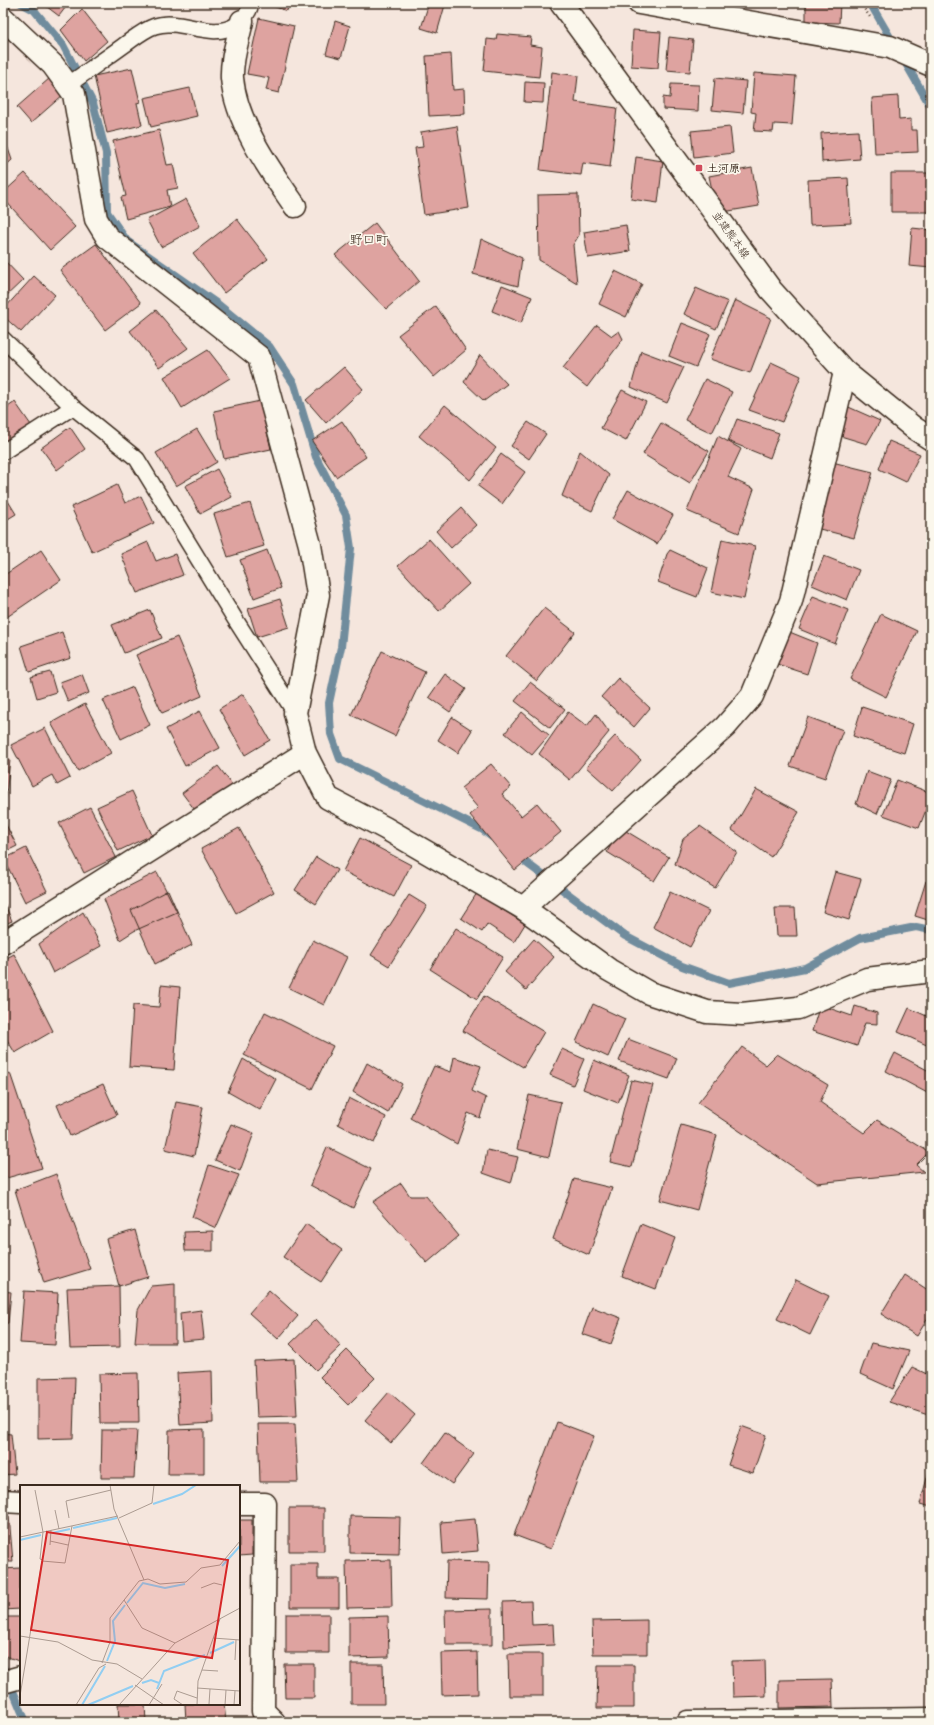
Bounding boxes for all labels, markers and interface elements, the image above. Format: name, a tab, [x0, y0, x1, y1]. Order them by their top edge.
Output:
place label: 土河原	[707, 162, 740, 175]
marker: 土河原	[694, 163, 704, 173]
street label: 並建熊本線	[710, 209, 752, 261]
district label: 野口町	[349, 232, 389, 248]
inset map	[20, 1485, 240, 1705]

